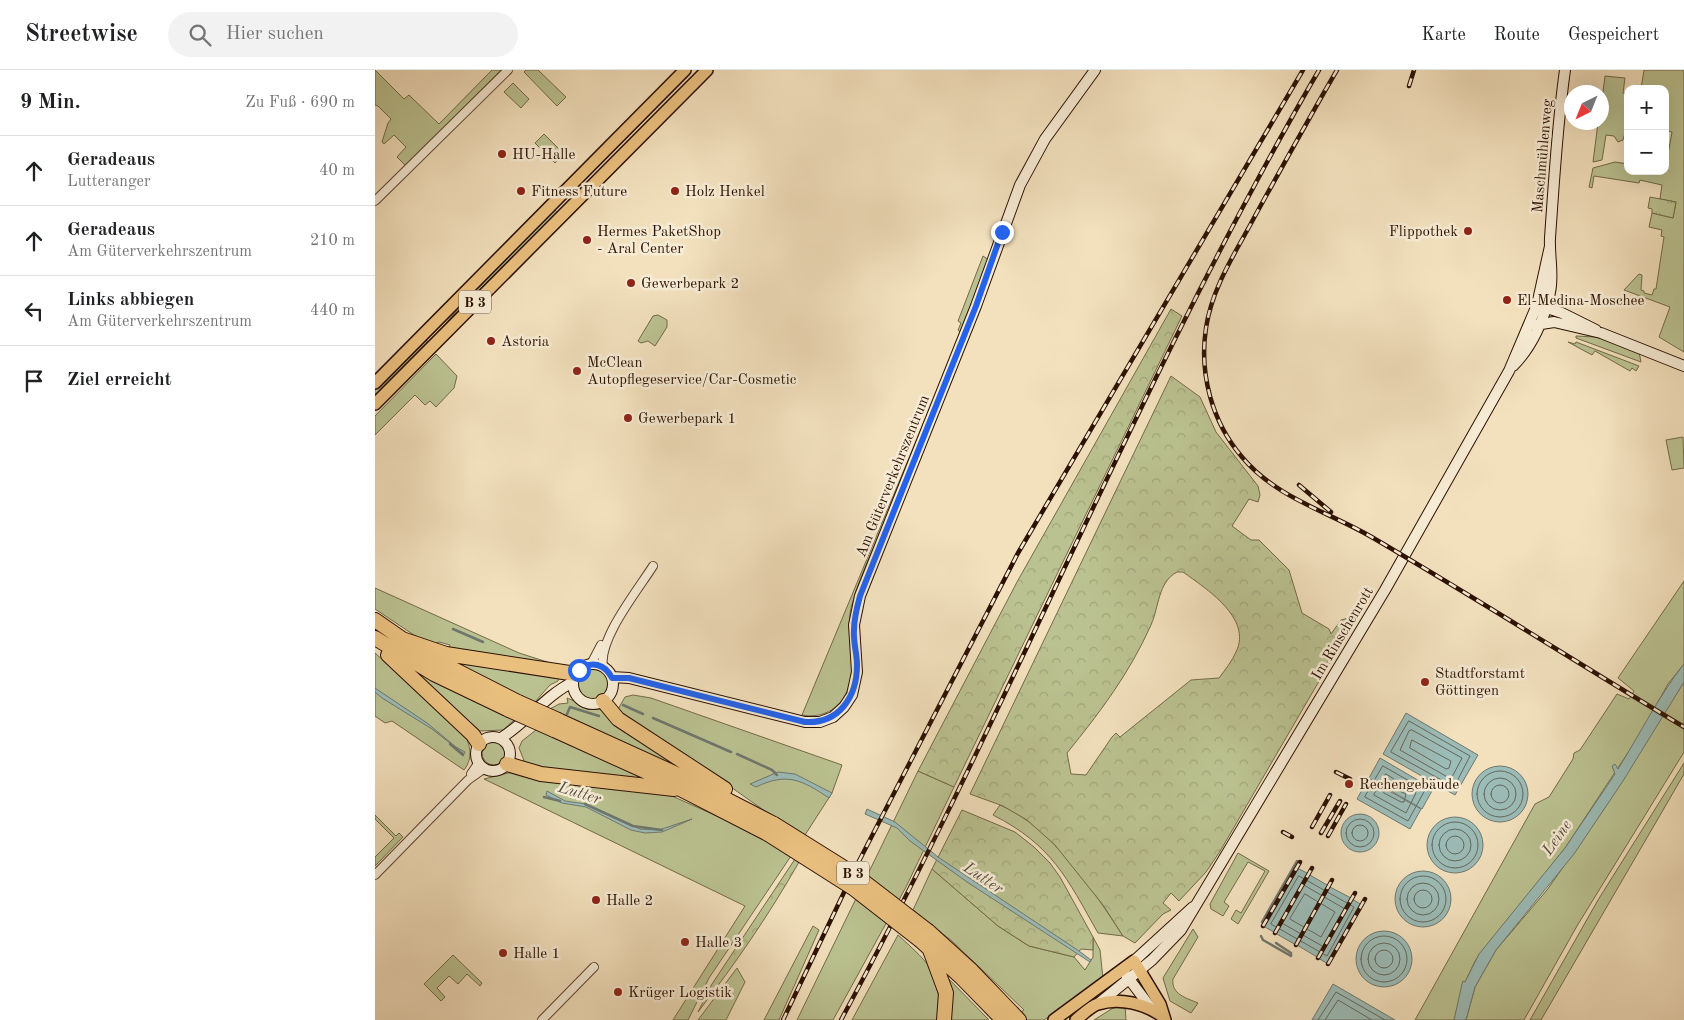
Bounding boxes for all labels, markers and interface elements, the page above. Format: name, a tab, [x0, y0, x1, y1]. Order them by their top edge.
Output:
search box	[168, 12, 518, 57]
icon: search	[186, 21, 214, 49]
text: Streetwise	[25, 23, 138, 47]
text: Hier suchen	[226, 25, 324, 44]
text: Karte	[1421, 26, 1466, 44]
text: Route	[1494, 26, 1540, 44]
text: Gespeichert	[1568, 26, 1659, 44]
north arrow	[1564, 85, 1609, 130]
map controls	[1624, 85, 1669, 175]
button: +	[1624, 85, 1669, 130]
text: 9 Min.	[20, 92, 81, 113]
text: Zu Fuß · 690 m	[245, 95, 355, 111]
street label: Maschmühlenweg	[1531, 99, 1556, 214]
button: −	[1624, 130, 1669, 175]
marker: HU-Halle	[496, 148, 508, 160]
place label: HU-Halle	[512, 148, 575, 163]
text: Geradeaus	[67, 151, 155, 170]
icon: ahead	[20, 157, 48, 185]
text: 40 m	[319, 163, 355, 179]
text: Lutteranger	[67, 174, 151, 190]
marker: Fitness Future	[515, 185, 527, 197]
place label: Fitness Future	[531, 185, 627, 200]
marker: Holz Henkel	[669, 185, 681, 197]
place label: Holz Henkel	[685, 185, 765, 200]
text: Geradeaus	[67, 221, 155, 240]
route end	[991, 221, 1014, 244]
place label: Hermes PaketShop - Aral Center	[597, 225, 721, 257]
place label: Flippothek	[1389, 225, 1458, 240]
marker: Flippothek	[1462, 225, 1474, 237]
icon: ahead	[20, 227, 48, 255]
text: 210 m	[310, 233, 355, 249]
marker: Hermes PaketShop - Aral Center	[581, 234, 593, 246]
text: Am Güterverkehrszentrum	[67, 244, 252, 260]
marker: Gewerbepark 2	[625, 277, 637, 289]
place label: Gewerbepark 2	[641, 277, 739, 292]
road number: B 3	[459, 290, 491, 313]
text: Links abbiegen	[67, 291, 194, 310]
marker: El-Medina-Moschee	[1501, 294, 1513, 306]
place label: El-Medina-Moschee	[1517, 294, 1644, 309]
icon: left	[20, 297, 48, 325]
text: 440 m	[310, 303, 355, 319]
text: Am Güterverkehrszentrum	[67, 314, 252, 330]
marker: Astoria	[485, 335, 497, 347]
place label: Astoria	[501, 335, 550, 350]
place label: McClean Autopflegeservice/Car-Cosmetic	[587, 356, 797, 388]
marker: McClean Autopflegeservice/Car-Cosmetic	[571, 365, 583, 377]
icon: arrive	[20, 367, 48, 395]
text: Ziel erreicht	[67, 371, 172, 390]
street label: Am Güterverkehrszentrum	[854, 393, 933, 560]
marker: Gewerbepark 1	[622, 412, 634, 424]
place label: Gewerbepark 1	[638, 412, 736, 427]
street label: Im Rinschenrott	[1310, 585, 1377, 683]
route start	[568, 659, 591, 682]
place label: Stadtforstamt Göttingen	[1435, 667, 1525, 699]
marker: Stadtforstamt Göttingen	[1419, 676, 1431, 688]
marker: Rechengebäude	[1343, 778, 1355, 790]
place label: Rechengebäude	[1359, 778, 1459, 793]
water label: Lutter	[555, 780, 604, 808]
water label: Leine	[1539, 817, 1575, 859]
water label: Lutter	[959, 859, 1006, 898]
road number: B 3	[837, 861, 869, 884]
marker: Halle 2	[590, 894, 602, 906]
place label: Halle 2	[606, 894, 653, 909]
marker: Halle 3	[679, 936, 691, 948]
place label: Halle 3	[695, 936, 742, 951]
marker: Halle 1	[497, 947, 509, 959]
place label: Halle 1	[513, 947, 560, 962]
marker: Krüger Logistik	[612, 986, 624, 998]
place label: Krüger Logistik	[628, 986, 732, 1001]

